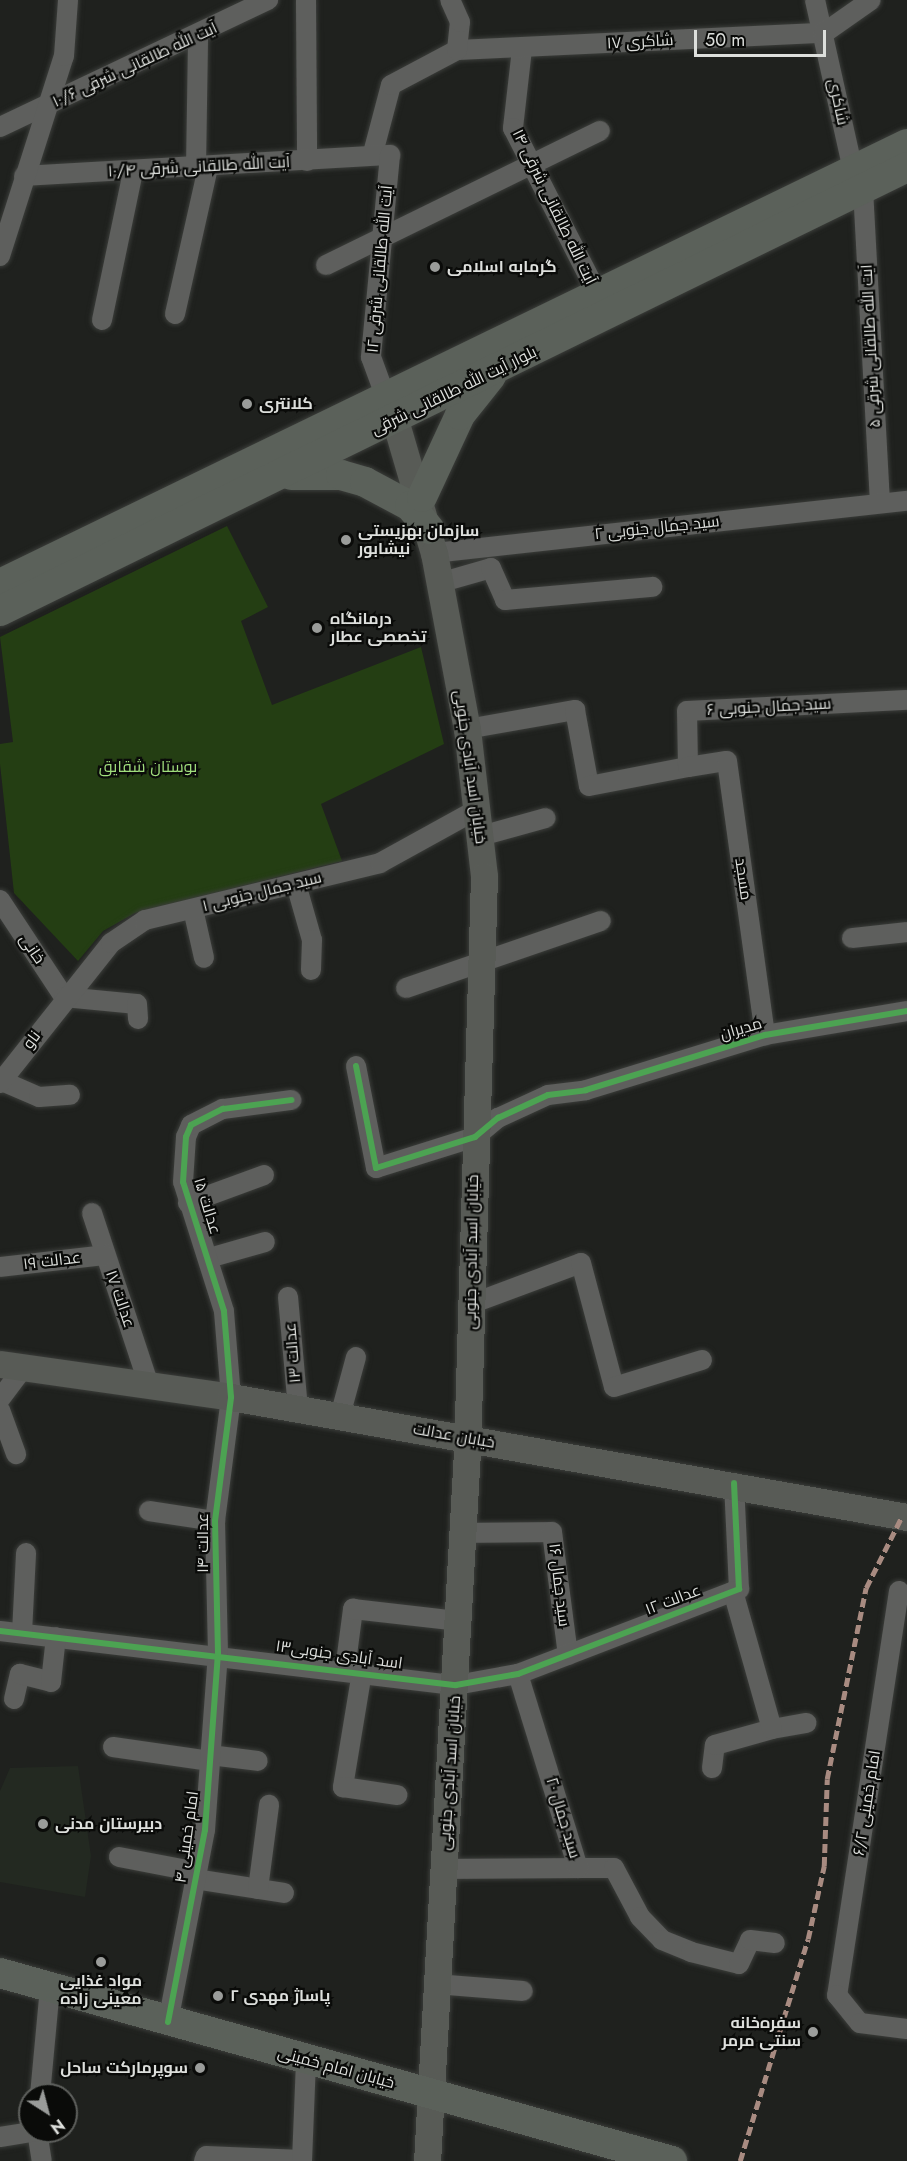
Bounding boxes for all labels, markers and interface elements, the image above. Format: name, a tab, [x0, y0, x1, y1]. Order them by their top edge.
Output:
street label: آیت الله طالقانی شرقی ۱۰/۶	[50, 18, 220, 112]
scale bar	[697, 18, 829, 56]
text: 50 m	[705, 27, 745, 53]
street label: شاکری ۱۷	[606, 31, 674, 53]
street label: شاکری	[824, 77, 852, 127]
street label: آیت الله طالقانی شرقی ۱۴	[508, 126, 600, 288]
street label: آیت الله طالقانی شرقی ۱۰/۴	[107, 153, 291, 181]
street label: آیت الله طالقانی شرقی ۱۲	[363, 184, 397, 354]
place label: گرمابه اسلامی	[447, 257, 557, 277]
marker: گرمابه اسلامی	[428, 260, 442, 274]
street label: آیت الله طالقانی شرقی ۵	[857, 264, 885, 428]
street label: بلوار آیت الله طالقانی شرقی	[368, 343, 540, 439]
place label: کلانتری	[259, 394, 313, 414]
marker: کلانتری	[240, 397, 254, 411]
street label: سید جمال جنوبی ۲	[594, 512, 720, 544]
place label: سازمان بهزیستی نیشابور	[358, 521, 479, 559]
marker: سازمان بهزیستی نیشابور	[339, 533, 353, 547]
place label: درمانگاه تخصصی عطار	[330, 609, 426, 647]
marker: درمانگاه تخصصی عطار	[308, 619, 326, 637]
street label: خیابان اسد آبادی جنوبی	[450, 689, 490, 845]
street label: سید جمال جنوبی ۶	[706, 694, 832, 720]
park label: بوستان شقایق	[99, 757, 197, 777]
street label: مسجد	[731, 857, 755, 901]
street label: سید جمال جنوبی ۱	[200, 868, 324, 916]
street label: خانی	[15, 930, 49, 968]
street label: مدیران	[718, 1014, 764, 1044]
street label: ناو	[19, 1027, 45, 1053]
street label: خیابان اسد آبادی جنوبی	[461, 1174, 483, 1330]
street label: عدالت ۱۵	[189, 1175, 225, 1237]
street label: عدالت ۱۹	[22, 1248, 82, 1274]
street label: عدالت ۱۷	[101, 1268, 139, 1330]
street label: عدالت ۱۳	[281, 1322, 305, 1384]
street label: خیابان عدالت	[412, 1419, 496, 1453]
street label: عدالت ۱۴	[193, 1513, 213, 1573]
street label: سید جمال ۱۶	[544, 1542, 574, 1628]
street label: عدالت ۱۲	[642, 1581, 704, 1619]
street label: اسد آبادی جنوبی۱۳	[274, 1637, 404, 1673]
street label: خیابان اسد آبادی جنوبی	[435, 1695, 465, 1851]
street label: امام خمینی ۶/۲	[849, 1749, 885, 1857]
street label: سید جمال ۲۰	[542, 1775, 584, 1861]
street label: امام خمینی ۴	[171, 1790, 203, 1884]
place label: دبیرستان مدنی	[55, 1814, 162, 1834]
marker: دبیرستان مدنی	[36, 1817, 50, 1831]
marker: مواد غذایی معینی زاده	[94, 1955, 108, 1969]
place label: مواد غذایی معینی زاده	[60, 1971, 142, 2009]
place label: پاساژ مهدی ۲	[230, 1986, 330, 2006]
marker: پاساژ مهدی ۲	[211, 1989, 225, 2003]
place label: سفره‌خانه سنتی مرمر	[722, 2013, 801, 2051]
marker: سفره‌خانه سنتی مرمر	[806, 2025, 820, 2039]
street label: خیابان امام خمینی	[276, 2043, 396, 2093]
place label: سوپرمارکت ساحل	[60, 2058, 188, 2078]
marker: سوپرمارکت ساحل	[193, 2061, 207, 2075]
north arrow	[18, 2083, 78, 2143]
text: N	[46, 2113, 70, 2139]

